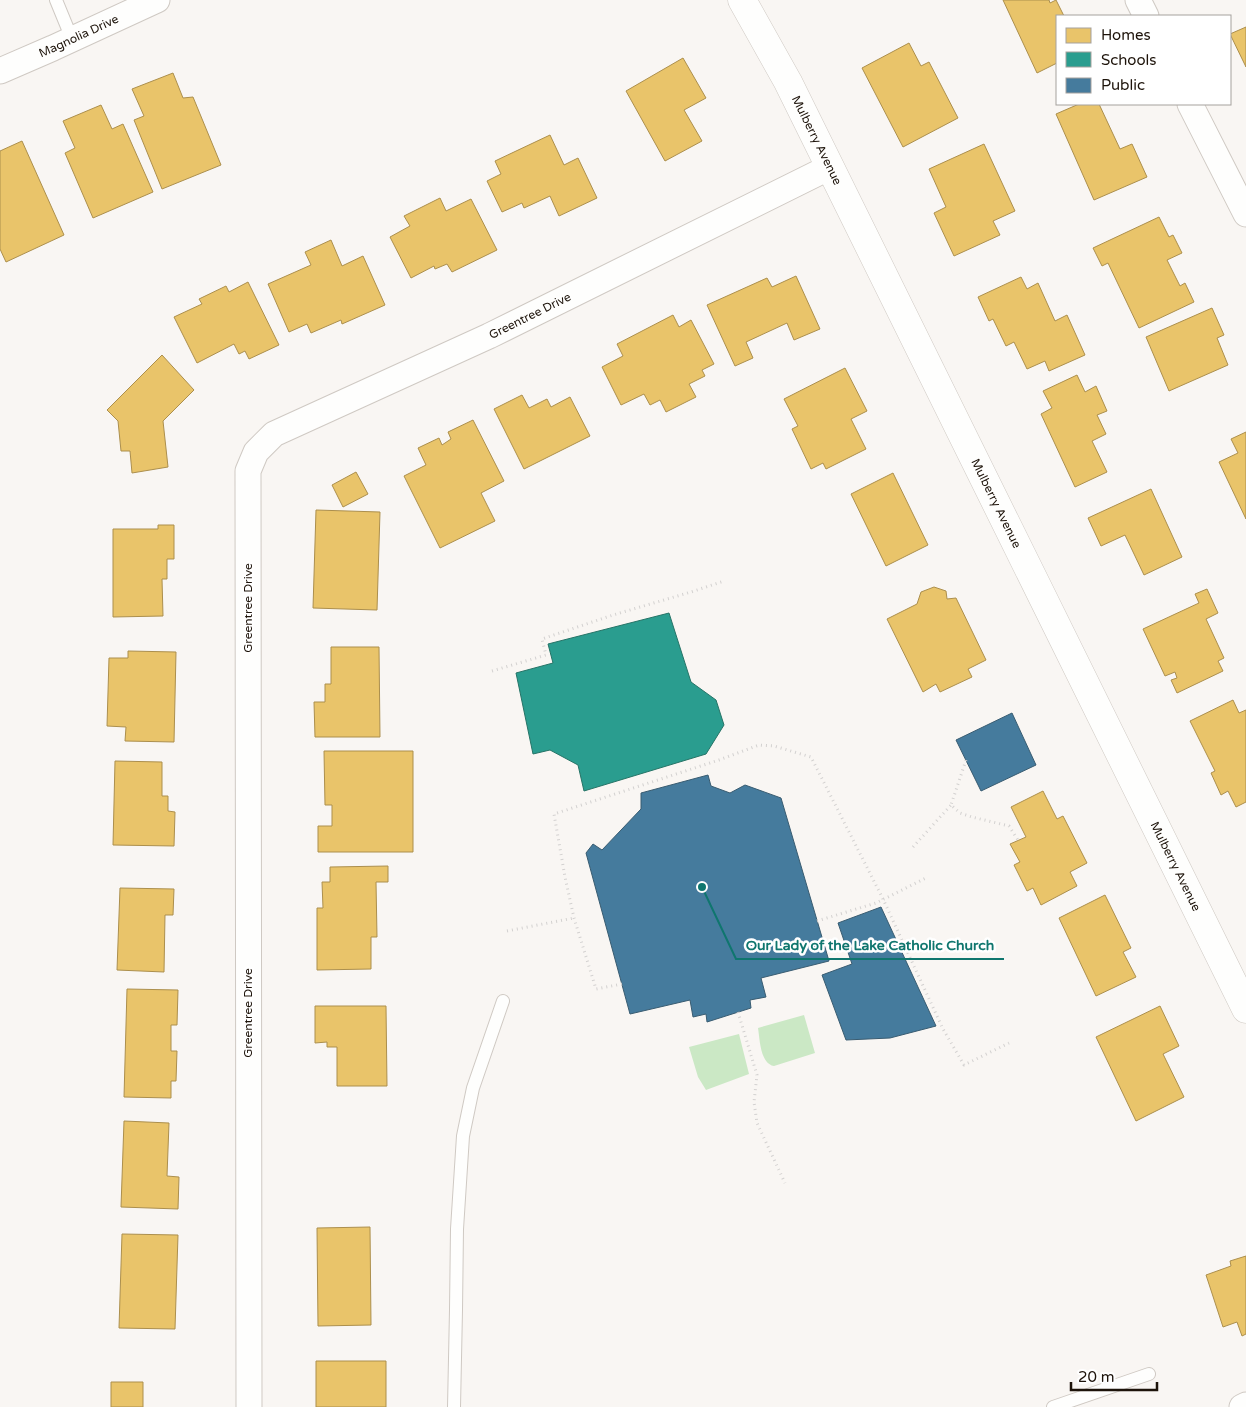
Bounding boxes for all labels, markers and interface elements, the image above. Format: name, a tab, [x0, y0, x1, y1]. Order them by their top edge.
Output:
street label: Magnolia Drive	[37, 12, 121, 60]
legend	[1056, 15, 1231, 105]
text: Homes	[1101, 26, 1151, 44]
text: Schools	[1101, 51, 1157, 69]
text: Public	[1101, 76, 1145, 94]
street label: Mulberry Avenue	[789, 93, 845, 187]
street label: Greentree Drive	[487, 289, 573, 342]
street label: Mulberry Avenue	[968, 456, 1024, 551]
street label: Greentree Drive	[241, 563, 255, 653]
street label: Mulberry Avenue	[1148, 819, 1204, 914]
callout: Our Lady of the Lake Catholic Church	[736, 930, 1004, 959]
text: Our Lady of the Lake Catholic Church	[746, 937, 994, 954]
street label: Greentree Drive	[241, 968, 255, 1058]
scale bar	[1071, 1360, 1157, 1392]
text: 20 m	[1078, 1368, 1115, 1386]

